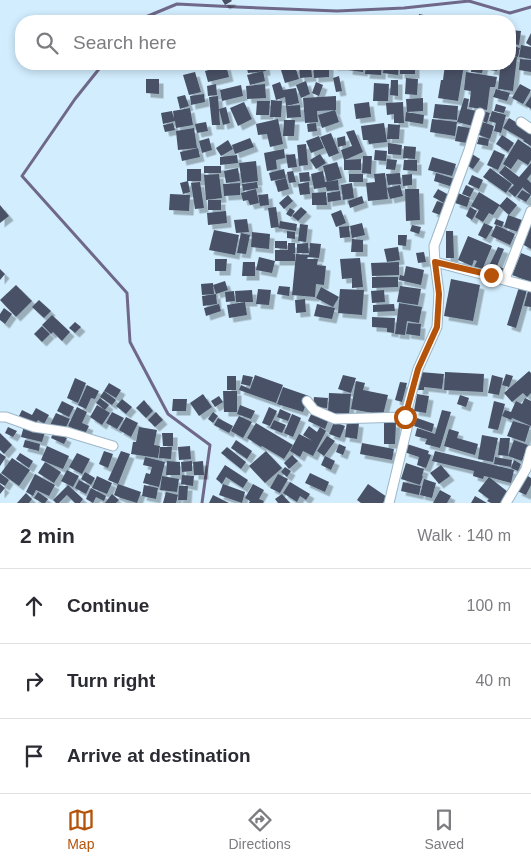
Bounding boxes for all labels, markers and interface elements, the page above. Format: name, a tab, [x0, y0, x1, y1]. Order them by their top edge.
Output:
search box	[15, 15, 516, 70]
icon: search	[33, 29, 61, 57]
text: Search here	[73, 32, 177, 53]
route end	[480, 264, 503, 287]
route start	[394, 406, 417, 429]
text: 2 min	[20, 524, 75, 547]
text: Walk · 140 m	[417, 527, 511, 544]
icon: ahead	[20, 592, 48, 620]
text: Continue	[67, 595, 149, 616]
text: 100 m	[467, 597, 511, 614]
icon: right	[20, 667, 48, 695]
text: Turn right	[67, 670, 155, 691]
text: 40 m	[475, 672, 511, 689]
icon: arrive	[20, 742, 48, 770]
text: Arrive at destination	[67, 745, 251, 766]
tab: Map	[67, 806, 95, 852]
tab: Directions	[229, 806, 291, 852]
tab: Saved	[424, 806, 464, 852]

